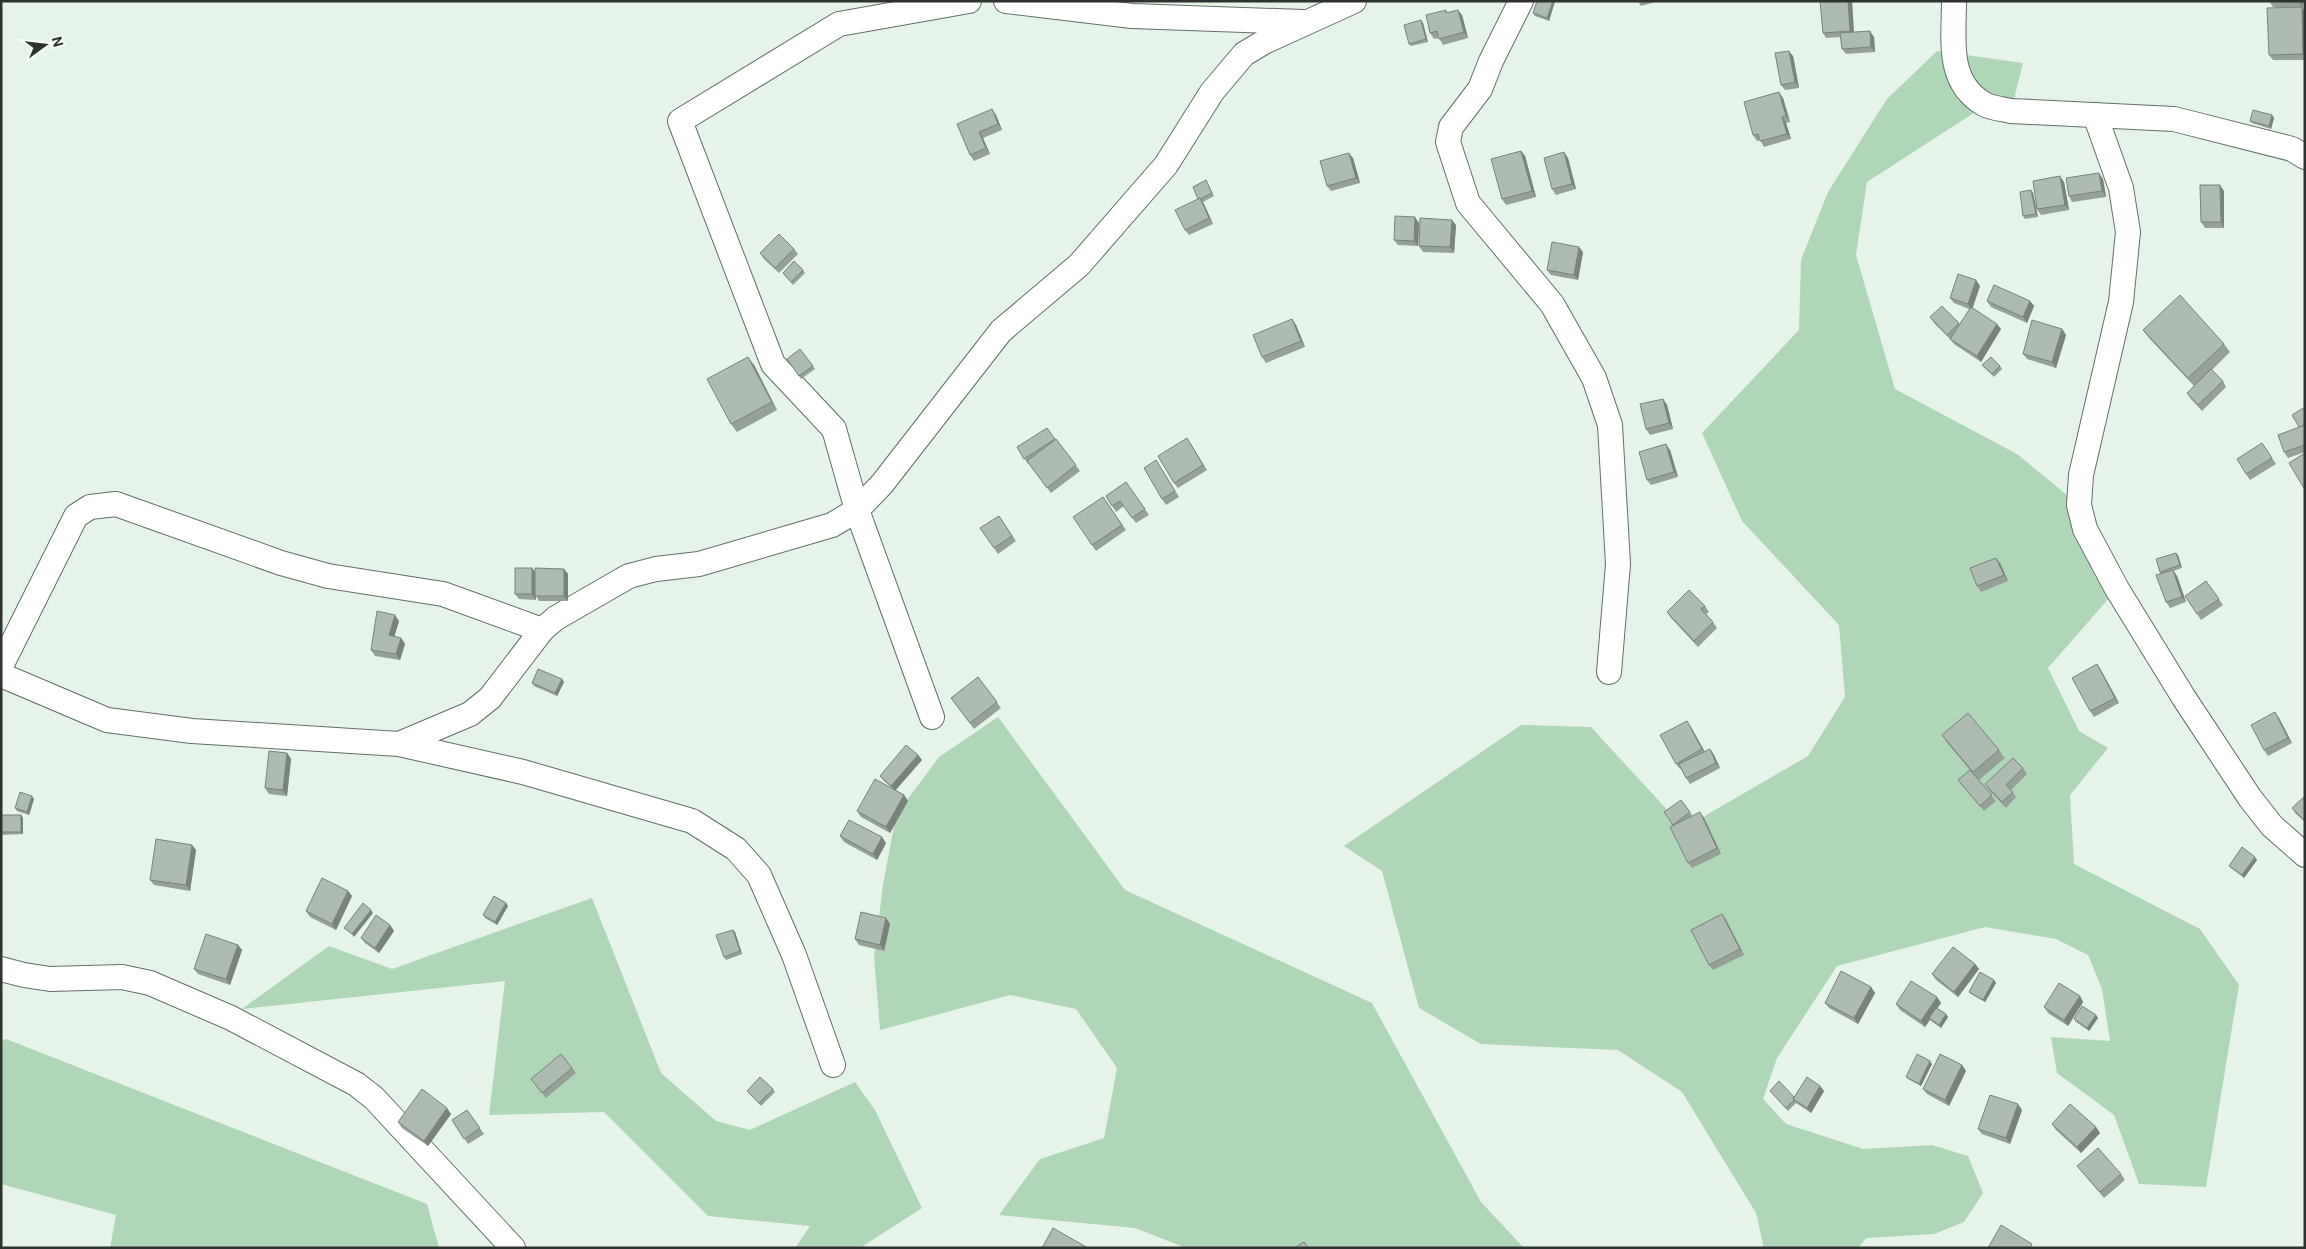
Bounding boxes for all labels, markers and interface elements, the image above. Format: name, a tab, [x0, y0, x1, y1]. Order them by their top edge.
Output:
north arrow	[20, 20, 70, 70]
text: N	[49, 35, 67, 48]

